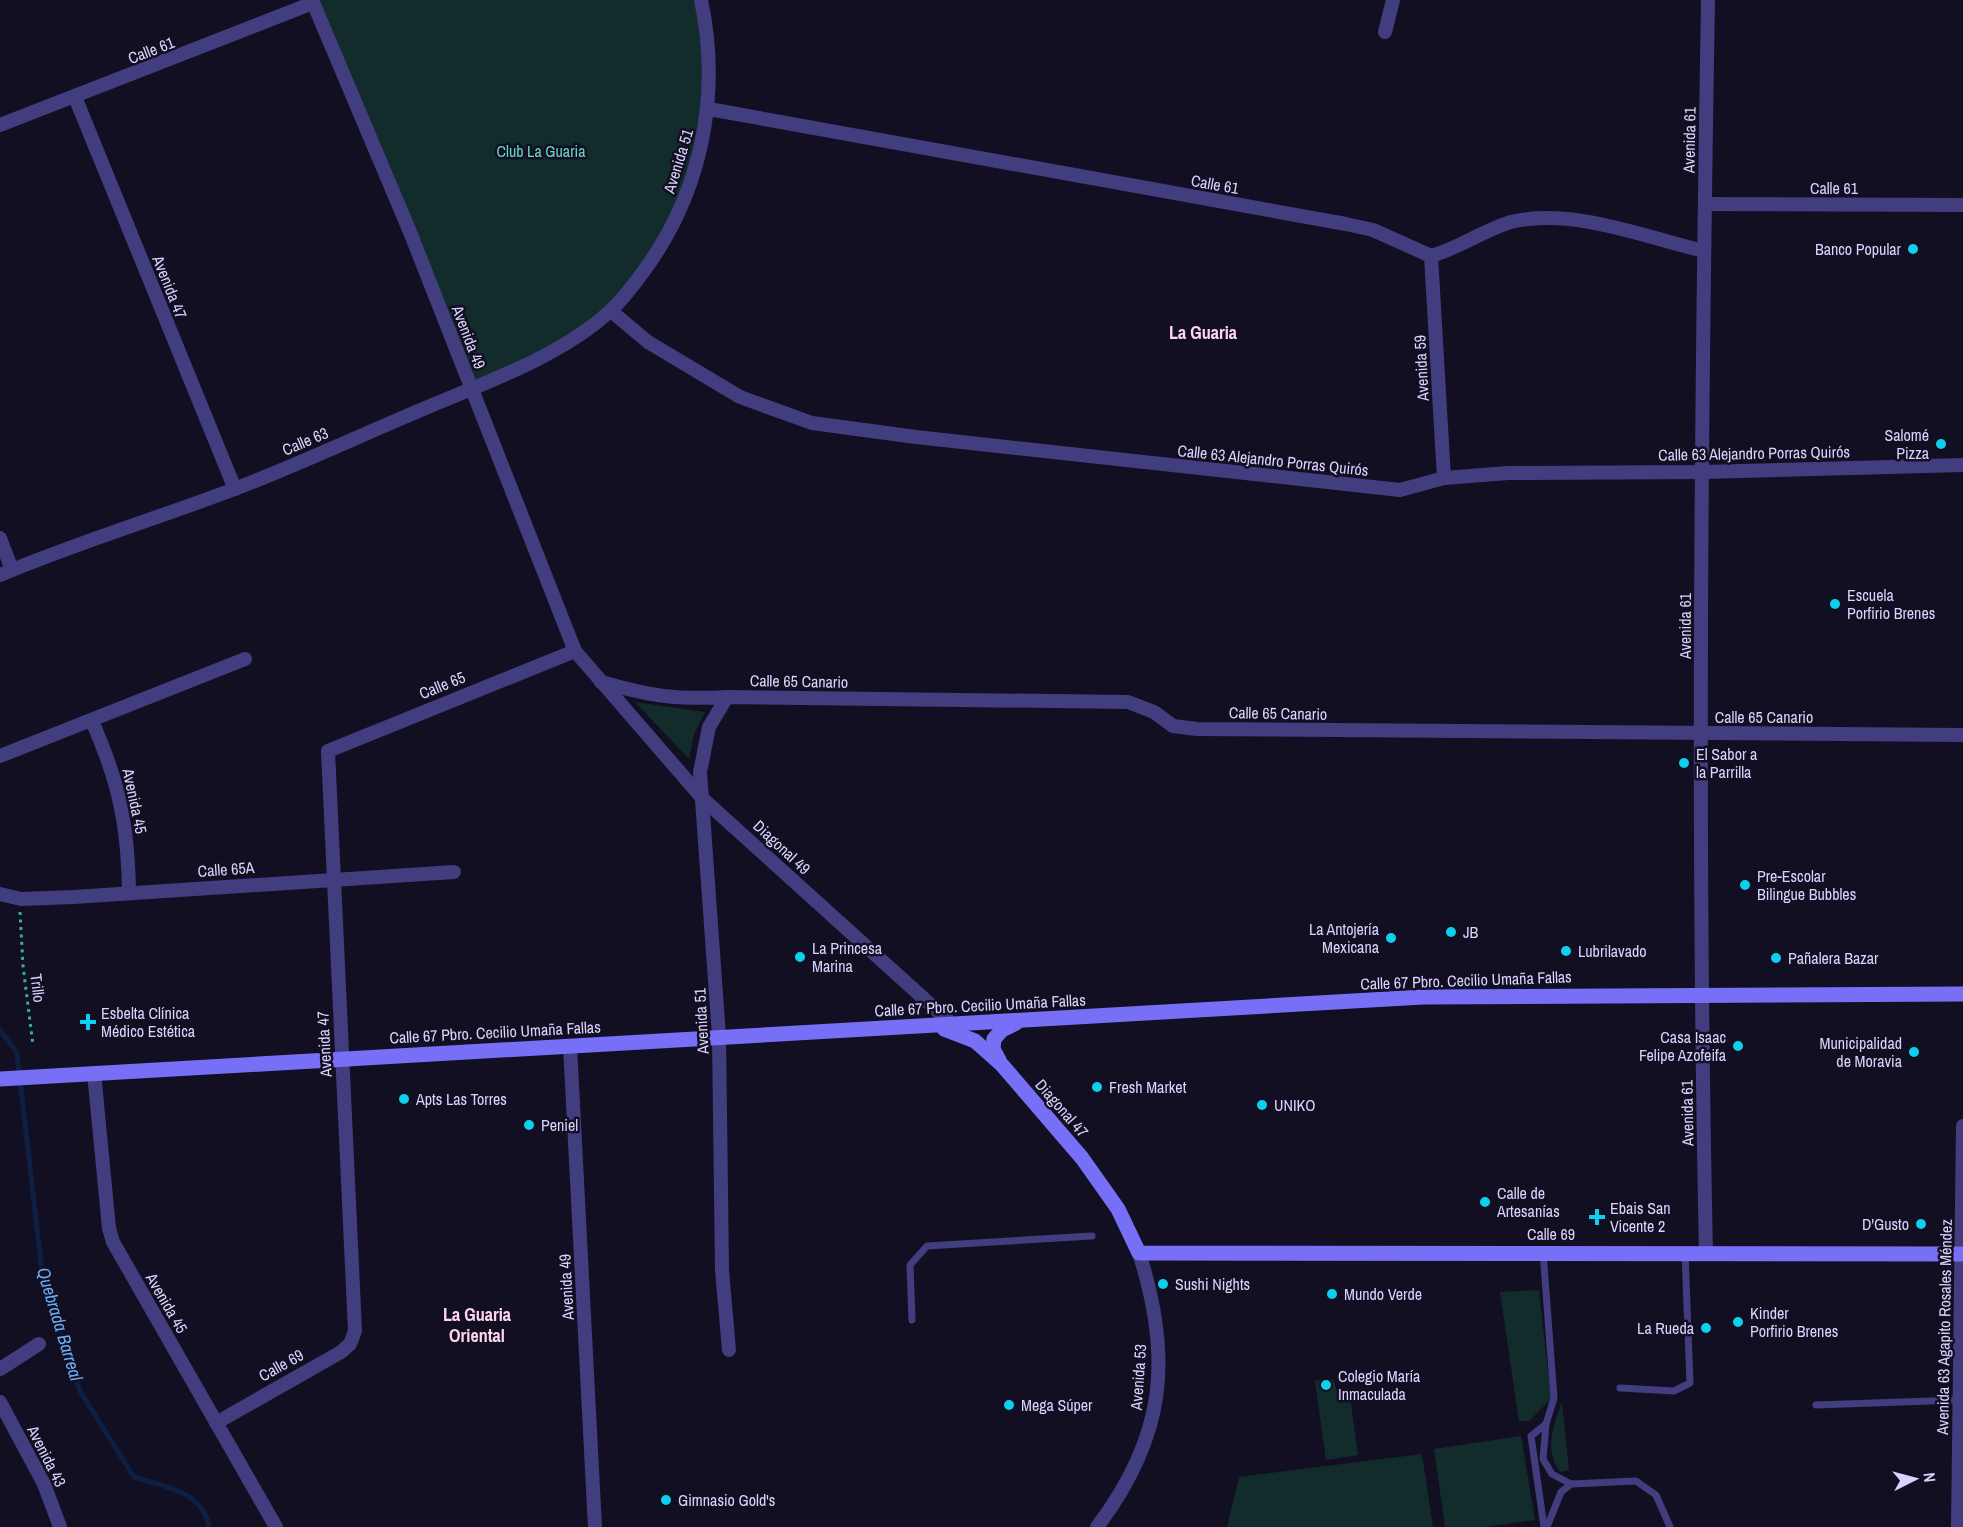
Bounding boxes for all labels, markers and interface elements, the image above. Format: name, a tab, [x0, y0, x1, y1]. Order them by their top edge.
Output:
street label: Calle 61	[125, 31, 178, 69]
street label: Avenida 61	[1677, 106, 1701, 174]
street label: Avenida 51	[658, 125, 698, 197]
park label: Club La Guaria	[497, 140, 586, 162]
street label: Calle 61	[1189, 169, 1241, 199]
street label: Calle 61	[1810, 177, 1859, 199]
place label: Banco Popular	[1815, 238, 1902, 260]
marker: Banco Popular	[1906, 242, 1920, 256]
street label: Avenida 47	[147, 251, 193, 322]
street label: Avenida 49	[447, 301, 491, 372]
district label: La Guaria	[1169, 320, 1238, 345]
street label: Avenida 59	[1408, 334, 1434, 403]
street label: Calle 63	[279, 421, 331, 461]
place label: Salomé Pizza	[1885, 424, 1930, 464]
marker: Salomé Pizza	[1934, 437, 1948, 451]
street label: Calle 63 Alejandro Porras Quirós	[1176, 439, 1370, 481]
street label: Calle 63 Alejandro Porras Quirós	[1658, 440, 1850, 466]
place label: Escuela Porfirio Brenes	[1847, 584, 1935, 624]
street label: Avenida 61	[1674, 592, 1696, 660]
marker: Escuela Porfirio Brenes	[1828, 597, 1842, 611]
street label: Calle 65	[416, 666, 468, 704]
street label: Calle 65 Canario	[750, 669, 848, 693]
street label: Calle 65 Canario	[1229, 701, 1327, 725]
street label: Calle 65 Canario	[1715, 706, 1813, 728]
place label: El Sabor a la Parrilla	[1696, 743, 1758, 783]
marker: El Sabor a la Parrilla	[1677, 756, 1691, 770]
street label: Avenida 45	[117, 765, 153, 836]
street label: Diagonal 49	[749, 815, 815, 879]
street label: Calle 65A	[197, 856, 255, 882]
place label: Pre-Escolar Bilingue Bubbles	[1757, 865, 1856, 905]
marker: Pre-Escolar Bilingue Bubbles	[1738, 878, 1752, 892]
place label: La Antojería Mexicana	[1309, 918, 1380, 958]
place label: JB	[1463, 921, 1479, 943]
marker: JB	[1444, 925, 1458, 939]
marker: La Antojería Mexicana	[1384, 931, 1398, 945]
place label: La Princesa Marina	[812, 937, 883, 977]
place label: Lubrilavado	[1578, 940, 1647, 962]
marker: Lubrilavado	[1559, 944, 1573, 958]
place label: Pañalera Bazar	[1788, 947, 1879, 969]
marker: La Princesa Marina	[793, 950, 807, 964]
marker: Pañalera Bazar	[1769, 951, 1783, 965]
street label: Calle 67 Pbro. Cecilio Umaña Fallas	[1360, 965, 1572, 995]
street label: Trillo	[25, 972, 51, 1004]
street label: Avenida 51	[688, 987, 714, 1056]
street label: Calle 67 Pbro. Cecilio Umaña Fallas	[874, 988, 1086, 1022]
place label: Esbelta Clínica Médico Estética	[101, 1002, 196, 1042]
street label: Avenida 47	[311, 1010, 337, 1079]
marker: Esbelta Clínica Médico Estética	[79, 1013, 97, 1031]
street label: Calle 67 Pbro. Cecilio Umaña Fallas	[389, 1015, 601, 1049]
place label: Casa Isaac Felipe Azofeifa	[1639, 1026, 1727, 1066]
place label: Municipalidad de Moravia	[1820, 1032, 1903, 1072]
marker: Casa Isaac Felipe Azofeifa	[1731, 1039, 1745, 1053]
marker: Municipalidad de Moravia	[1907, 1045, 1921, 1059]
street label: Diagonal 47	[1030, 1074, 1094, 1142]
place label: Fresh Market	[1109, 1076, 1187, 1098]
street label: Avenida 61	[1675, 1079, 1699, 1147]
marker: Fresh Market	[1090, 1080, 1104, 1094]
place label: Apts Las Torres	[415, 1088, 507, 1110]
marker: Apts Las Torres	[397, 1092, 411, 1106]
place label: UNIKO	[1274, 1094, 1316, 1116]
marker: UNIKO	[1255, 1098, 1269, 1112]
place label: Peniel	[541, 1114, 578, 1136]
marker: Peniel	[522, 1118, 536, 1132]
place label: Calle de Artesanías	[1496, 1182, 1560, 1222]
marker: Calle de Artesanías	[1478, 1195, 1492, 1209]
place label: Ebais San Vicente 2	[1610, 1197, 1671, 1237]
marker: Ebais San Vicente 2	[1588, 1208, 1606, 1226]
place label: D'Gusto	[1862, 1213, 1909, 1235]
marker: D'Gusto	[1914, 1217, 1928, 1231]
street label: Avenida 63 Agapito Rosales Méndez	[1931, 1219, 1957, 1436]
street label: Calle 69	[1527, 1223, 1575, 1245]
street label: Avenida 49	[553, 1253, 579, 1322]
water label: Quebrada Barreal	[31, 1264, 89, 1384]
street label: Avenida 45	[140, 1268, 193, 1337]
place label: Sushi Nights	[1175, 1273, 1250, 1295]
marker: Sushi Nights	[1156, 1277, 1170, 1291]
place label: Mundo Verde	[1344, 1283, 1422, 1305]
marker: Mundo Verde	[1325, 1287, 1339, 1301]
district label: La Guaria Oriental	[443, 1302, 512, 1348]
place label: Kinder Porfirio Brenes	[1750, 1302, 1838, 1342]
marker: Kinder Porfirio Brenes	[1731, 1315, 1745, 1329]
place label: La Rueda	[1637, 1317, 1695, 1339]
marker: La Rueda	[1699, 1321, 1713, 1335]
street label: Avenida 53	[1125, 1343, 1151, 1412]
street label: Calle 69	[255, 1344, 307, 1386]
place label: Colegio María Inmaculada	[1338, 1365, 1421, 1405]
marker: Colegio María Inmaculada	[1319, 1378, 1333, 1392]
place label: Mega Súper	[1021, 1394, 1093, 1416]
marker: Mega Súper	[1002, 1398, 1016, 1412]
street label: Avenida 43	[22, 1421, 72, 1490]
north arrow	[1885, 1449, 1945, 1509]
text: N	[1918, 1472, 1941, 1483]
place label: Gimnasio Gold's	[678, 1489, 775, 1511]
marker: Gimnasio Gold's	[659, 1493, 673, 1507]

